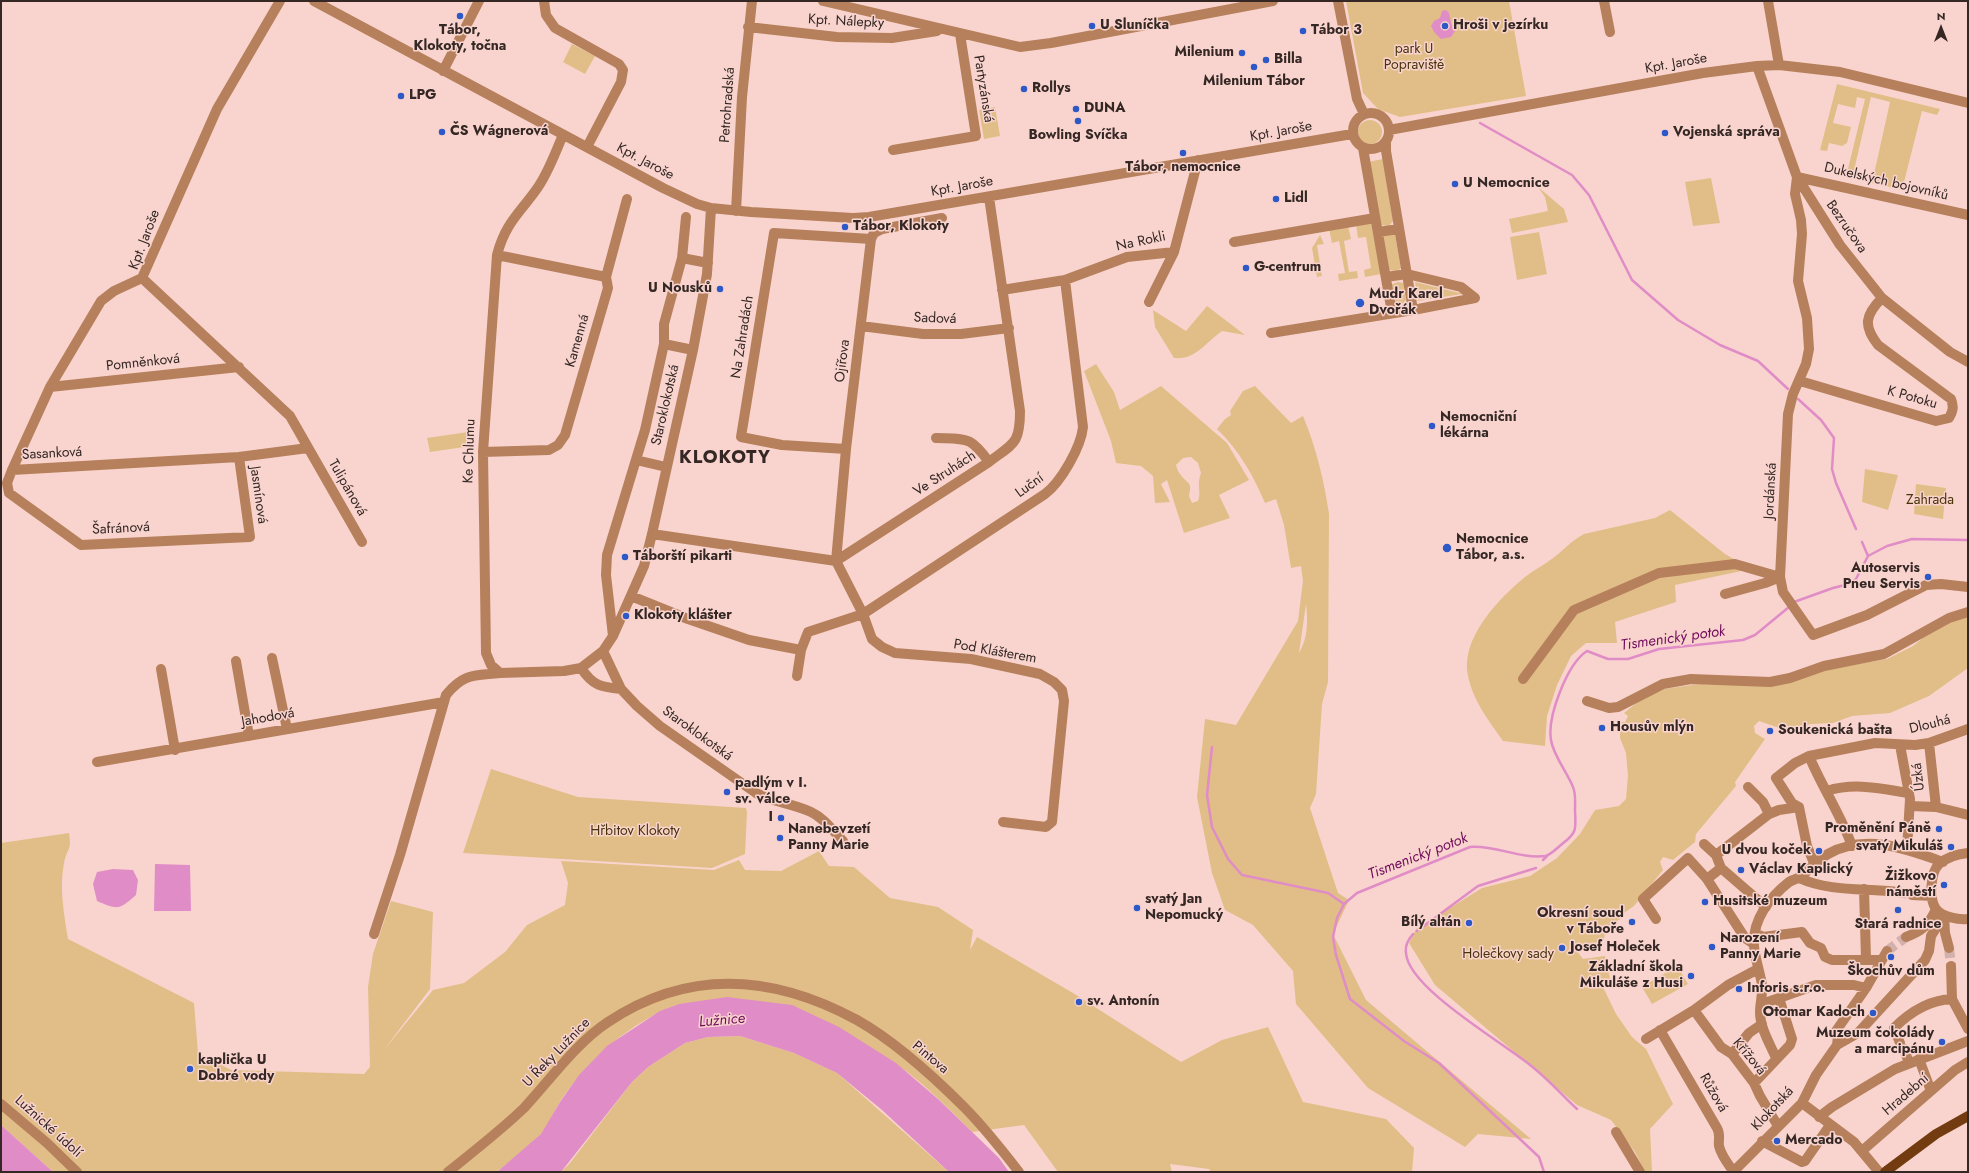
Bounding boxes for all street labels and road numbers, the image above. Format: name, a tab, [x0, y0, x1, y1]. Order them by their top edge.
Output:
street label: Kpt. Nálepky	[807, 12, 885, 32]
street label: Kpt. Jaroše	[1644, 50, 1708, 78]
street label: Partyzánská	[969, 54, 997, 124]
street label: Petrohradská	[717, 67, 739, 143]
street label: Kpt. Jaroše	[1249, 118, 1313, 146]
street label: Kpt. Jaroše	[613, 140, 677, 184]
street label: Dukelských bojovníků	[1822, 160, 1950, 204]
street label: Kpt. Jaroše	[930, 173, 994, 201]
street label: Bezručova	[1822, 197, 1870, 257]
street label: Kpt. Jaroše	[126, 208, 164, 272]
street label: Na Rokli	[1115, 229, 1167, 255]
street label: Na Zahradách	[728, 294, 758, 380]
street label: Sadová	[913, 310, 957, 328]
street label: Kamenná	[562, 313, 594, 369]
street label: Ojířova	[832, 339, 854, 383]
street label: Pomněnková	[105, 351, 181, 375]
street label: Staroklokotská	[649, 363, 683, 447]
street label: K Potoku	[1885, 383, 1939, 413]
street label: Ke Chlumu	[460, 418, 480, 484]
street label: Sasanková	[21, 444, 83, 464]
street label: Ve Struhách	[911, 448, 979, 500]
street label: Tulipánová	[324, 457, 370, 519]
street label: Jordánská	[1761, 462, 1781, 520]
street label: Jasmínová	[246, 465, 270, 525]
street label: Luční	[1013, 470, 1047, 502]
street label: Šafránová	[92, 519, 150, 539]
street label: Pod Klášterem	[952, 636, 1038, 668]
street label: Staroklokotská	[659, 703, 735, 765]
street label: Jahodová	[240, 705, 296, 731]
street label: Dlouhá	[1908, 712, 1952, 738]
street label: Úzká	[1909, 762, 1929, 792]
street label: U Řeky Lužnice	[520, 1015, 594, 1091]
street label: Křížová	[1729, 1035, 1769, 1079]
street label: Pintova	[908, 1038, 952, 1078]
street label: Hradební	[1879, 1070, 1933, 1120]
street label: Růžová	[1695, 1071, 1731, 1115]
street label: Klokotská	[1748, 1083, 1798, 1135]
street label: Lužnické údolí	[11, 1092, 85, 1162]

